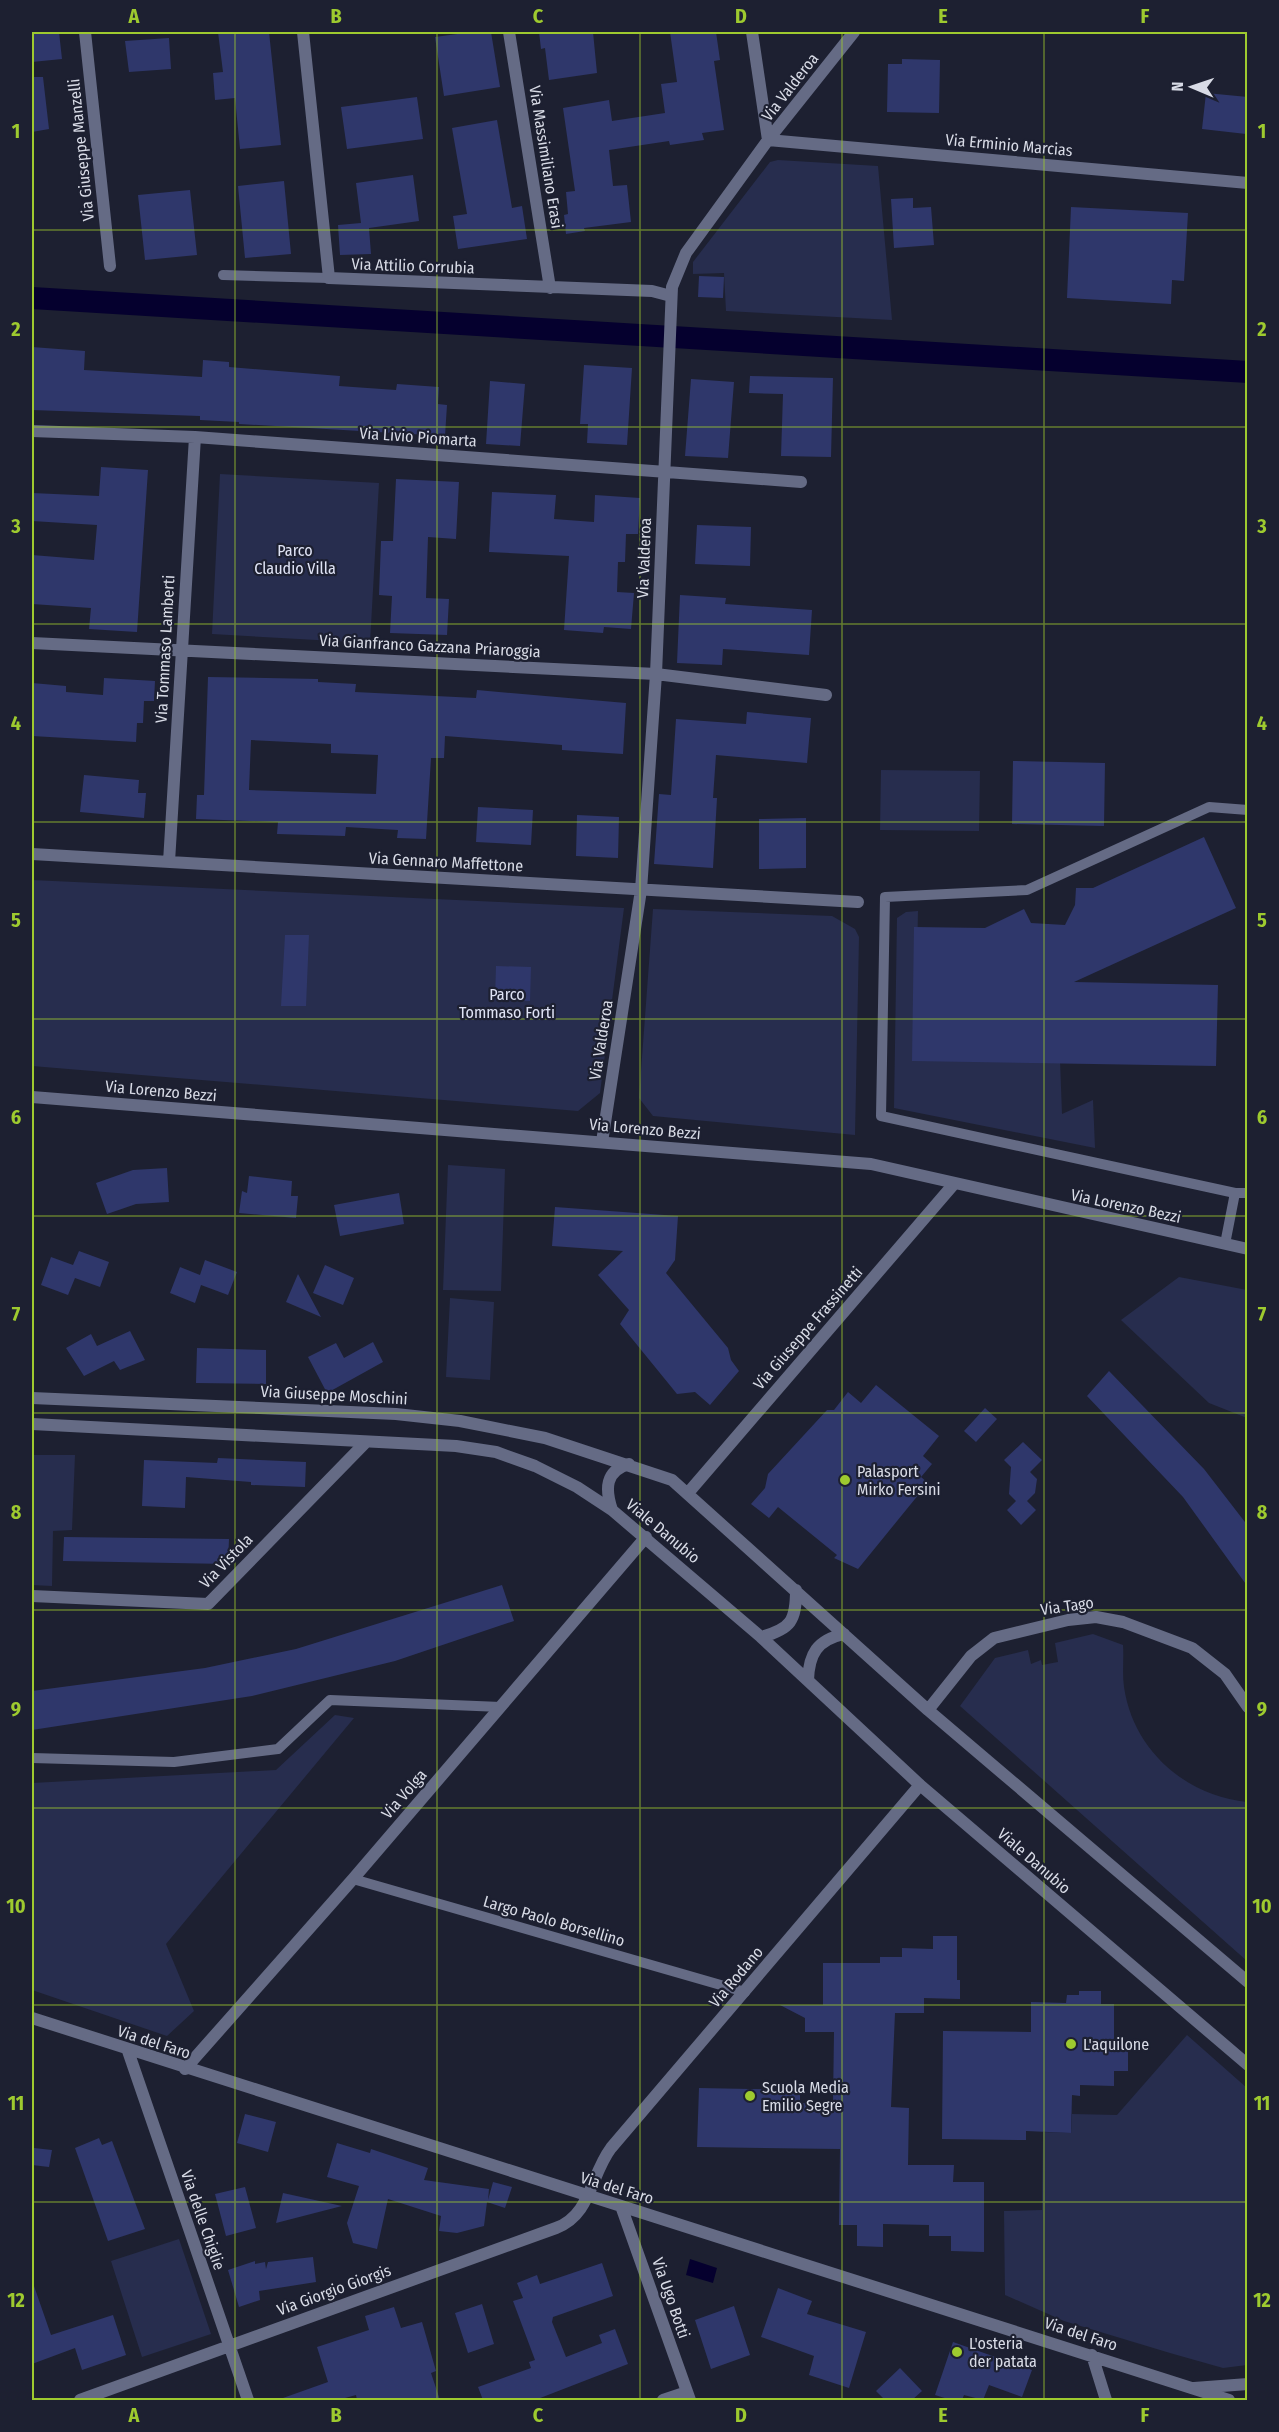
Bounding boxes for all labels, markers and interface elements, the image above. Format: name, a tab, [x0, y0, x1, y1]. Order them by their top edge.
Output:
text: A	[128, 4, 141, 28]
text: B	[330, 4, 342, 28]
text: C	[533, 4, 544, 28]
text: D	[735, 4, 747, 28]
text: E	[938, 4, 948, 28]
text: F	[1141, 4, 1150, 28]
street label: Via Valderoa	[758, 49, 822, 125]
north arrow	[1162, 57, 1222, 117]
street label: Via Giuseppe Manzelli	[64, 78, 98, 222]
text: N	[1168, 81, 1187, 92]
street label: Via Massimiliano Erasi	[525, 84, 567, 230]
text: 1	[12, 119, 20, 143]
text: 1	[1258, 119, 1266, 143]
street label: Via Erminio Marcias	[945, 130, 1073, 160]
street label: Via Attilio Corrubia	[351, 254, 475, 278]
text: 2	[10, 317, 21, 341]
text: 2	[1256, 317, 1267, 341]
street label: Via Livio Piomarta	[359, 423, 478, 451]
text: 3	[10, 514, 21, 538]
text: 3	[1256, 514, 1267, 538]
street label: Via Valderoa	[633, 517, 655, 599]
park label: Parco Claudio Villa	[254, 541, 336, 578]
street label: Via Tommaso Lamberti	[152, 574, 178, 724]
street label: Via Gianfranco Gazzana Priaroggia	[319, 631, 541, 661]
text: 4	[11, 711, 21, 735]
text: 4	[1257, 711, 1267, 735]
street label: Via Gennaro Maffettone	[368, 848, 524, 876]
text: 5	[11, 908, 21, 932]
text: 5	[1257, 908, 1267, 932]
park label: Parco Tommaso Forti	[459, 985, 555, 1022]
street label: Via Valderoa	[585, 998, 617, 1081]
street label: Via Lorenzo Bezzi	[104, 1077, 218, 1105]
text: 6	[11, 1105, 21, 1129]
text: 6	[1257, 1105, 1267, 1129]
street label: Via Lorenzo Bezzi	[588, 1115, 702, 1143]
street label: Via Lorenzo Bezzi	[1069, 1185, 1183, 1227]
street label: Via Giuseppe Frassinetti	[750, 1263, 866, 1393]
text: 7	[12, 1302, 21, 1326]
text: 7	[1258, 1302, 1267, 1326]
street label: Via Giuseppe Moschini	[260, 1382, 408, 1408]
place label: Palasport Mirko Fersini	[857, 1462, 941, 1499]
marker: Palasport Mirko Fersini	[838, 1473, 852, 1487]
street label: Viale Danubio	[622, 1495, 704, 1567]
text: 8	[11, 1500, 22, 1524]
text: 8	[1257, 1500, 1268, 1524]
street label: Via Vistola	[195, 1530, 257, 1592]
street label: Via Tago	[1039, 1593, 1095, 1619]
text: 9	[11, 1697, 21, 1721]
text: 9	[1257, 1697, 1267, 1721]
street label: Via Volga	[377, 1765, 431, 1823]
street label: Viale Danubio	[994, 1824, 1074, 1898]
street label: Largo Paolo Borsellino	[481, 1892, 627, 1950]
text: 10	[6, 1894, 26, 1918]
text: 10	[1252, 1894, 1272, 1918]
street label: Via Rodano	[705, 1943, 767, 2011]
street label: Via del Faro	[115, 2021, 193, 2063]
place label: L'aquilone	[1083, 2035, 1149, 2054]
marker: L'aquilone	[1064, 2037, 1078, 2051]
place label: Scuola Media Emilio Segre	[762, 2078, 849, 2115]
marker: Scuola Media Emilio Segre	[743, 2089, 757, 2103]
text: 11	[8, 2091, 24, 2115]
text: 11	[1254, 2091, 1270, 2115]
street label: Via delle Chiglie	[177, 2168, 229, 2273]
street label: Via del Faro	[578, 2168, 656, 2208]
street label: Via Ugo Botti	[648, 2255, 694, 2341]
street label: Via Giorgio Giorgis	[274, 2261, 394, 2319]
text: 12	[7, 2288, 25, 2312]
text: 12	[1253, 2288, 1271, 2312]
street label: Via del Faro	[1042, 2313, 1120, 2355]
place label: L'osteria der patata	[969, 2334, 1037, 2371]
marker: L'osteria der patata	[950, 2345, 964, 2359]
text: A	[128, 2403, 141, 2427]
text: B	[330, 2403, 342, 2427]
text: C	[533, 2403, 544, 2427]
text: D	[735, 2403, 747, 2427]
text: E	[938, 2403, 948, 2427]
text: F	[1141, 2403, 1150, 2427]

